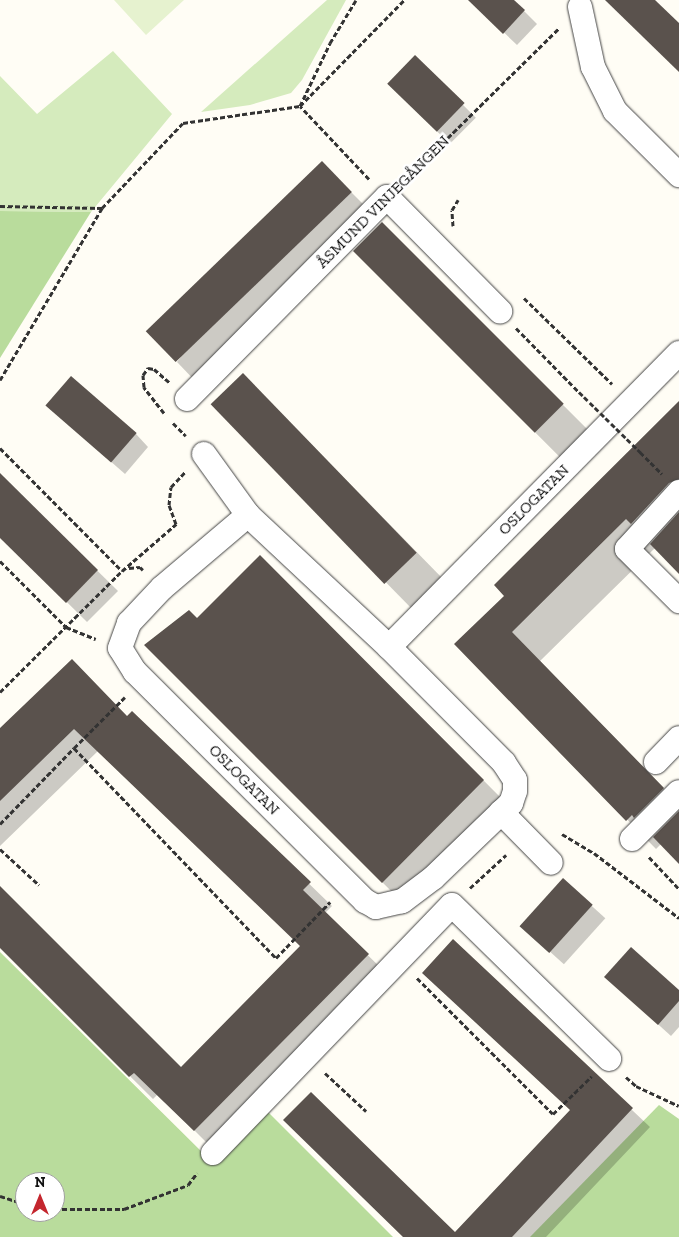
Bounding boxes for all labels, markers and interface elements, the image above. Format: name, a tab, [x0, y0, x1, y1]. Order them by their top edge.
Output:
street label: ÅSMUND VINJEGÅNGEN	[312, 131, 454, 273]
street label: OSLOGATAN	[495, 461, 573, 539]
street label: OSLOGATAN	[205, 741, 283, 819]
north arrow	[15, 1172, 65, 1222]
text: N	[35, 1174, 45, 1191]

